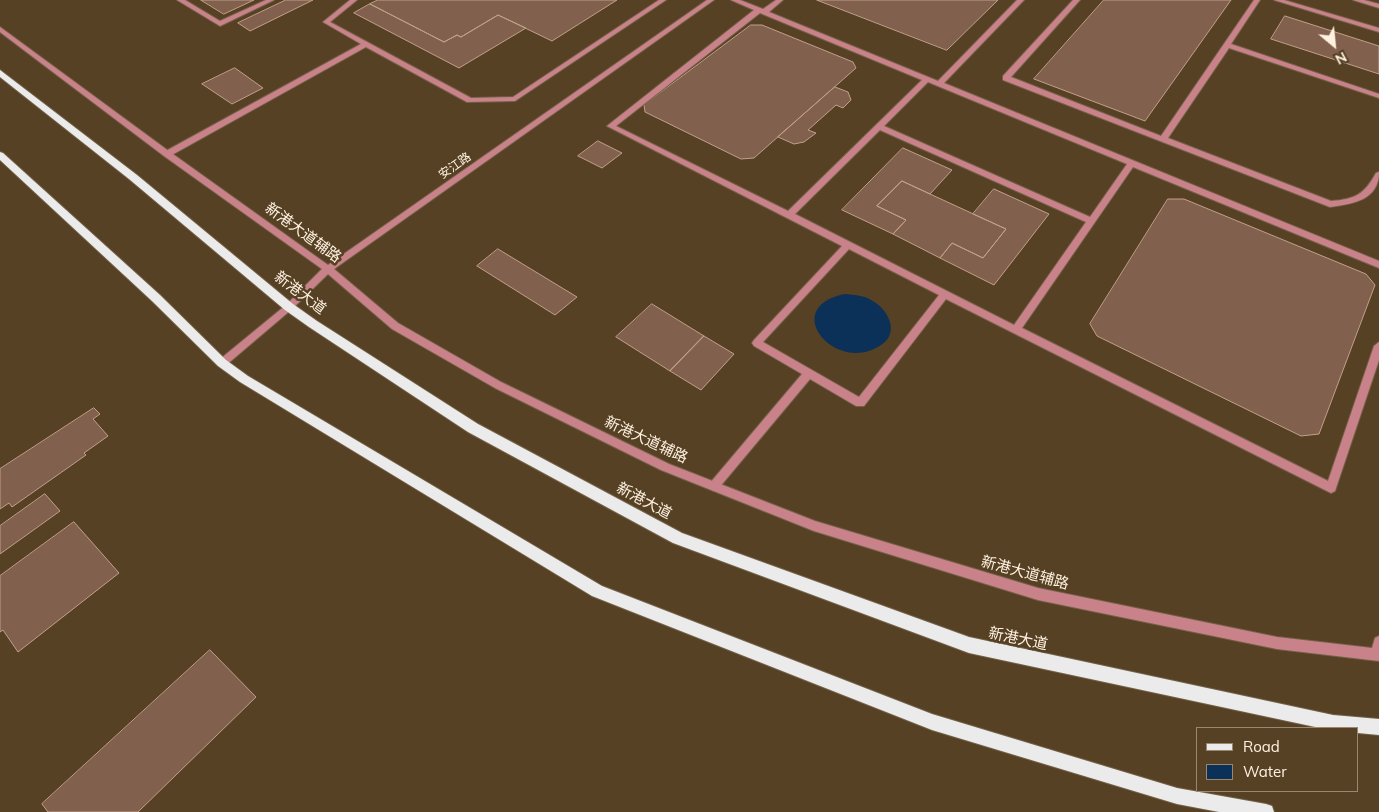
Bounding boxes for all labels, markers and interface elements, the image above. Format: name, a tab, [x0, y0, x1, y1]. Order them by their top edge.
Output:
north arrow	[1309, 20, 1359, 70]
text: N	[1332, 48, 1350, 69]
street label: 安江路	[436, 150, 474, 182]
street label: 新港大道辅路	[261, 199, 345, 267]
street label: 新港大道	[271, 268, 329, 318]
street label: 新港大道辅路	[601, 413, 691, 467]
street label: 新港大道	[613, 479, 675, 523]
street label: 新港大道辅路	[979, 553, 1071, 593]
street label: 新港大道	[987, 624, 1049, 654]
legend	[1196, 727, 1359, 792]
text: Road	[1243, 737, 1280, 756]
text: Water	[1243, 762, 1287, 781]

